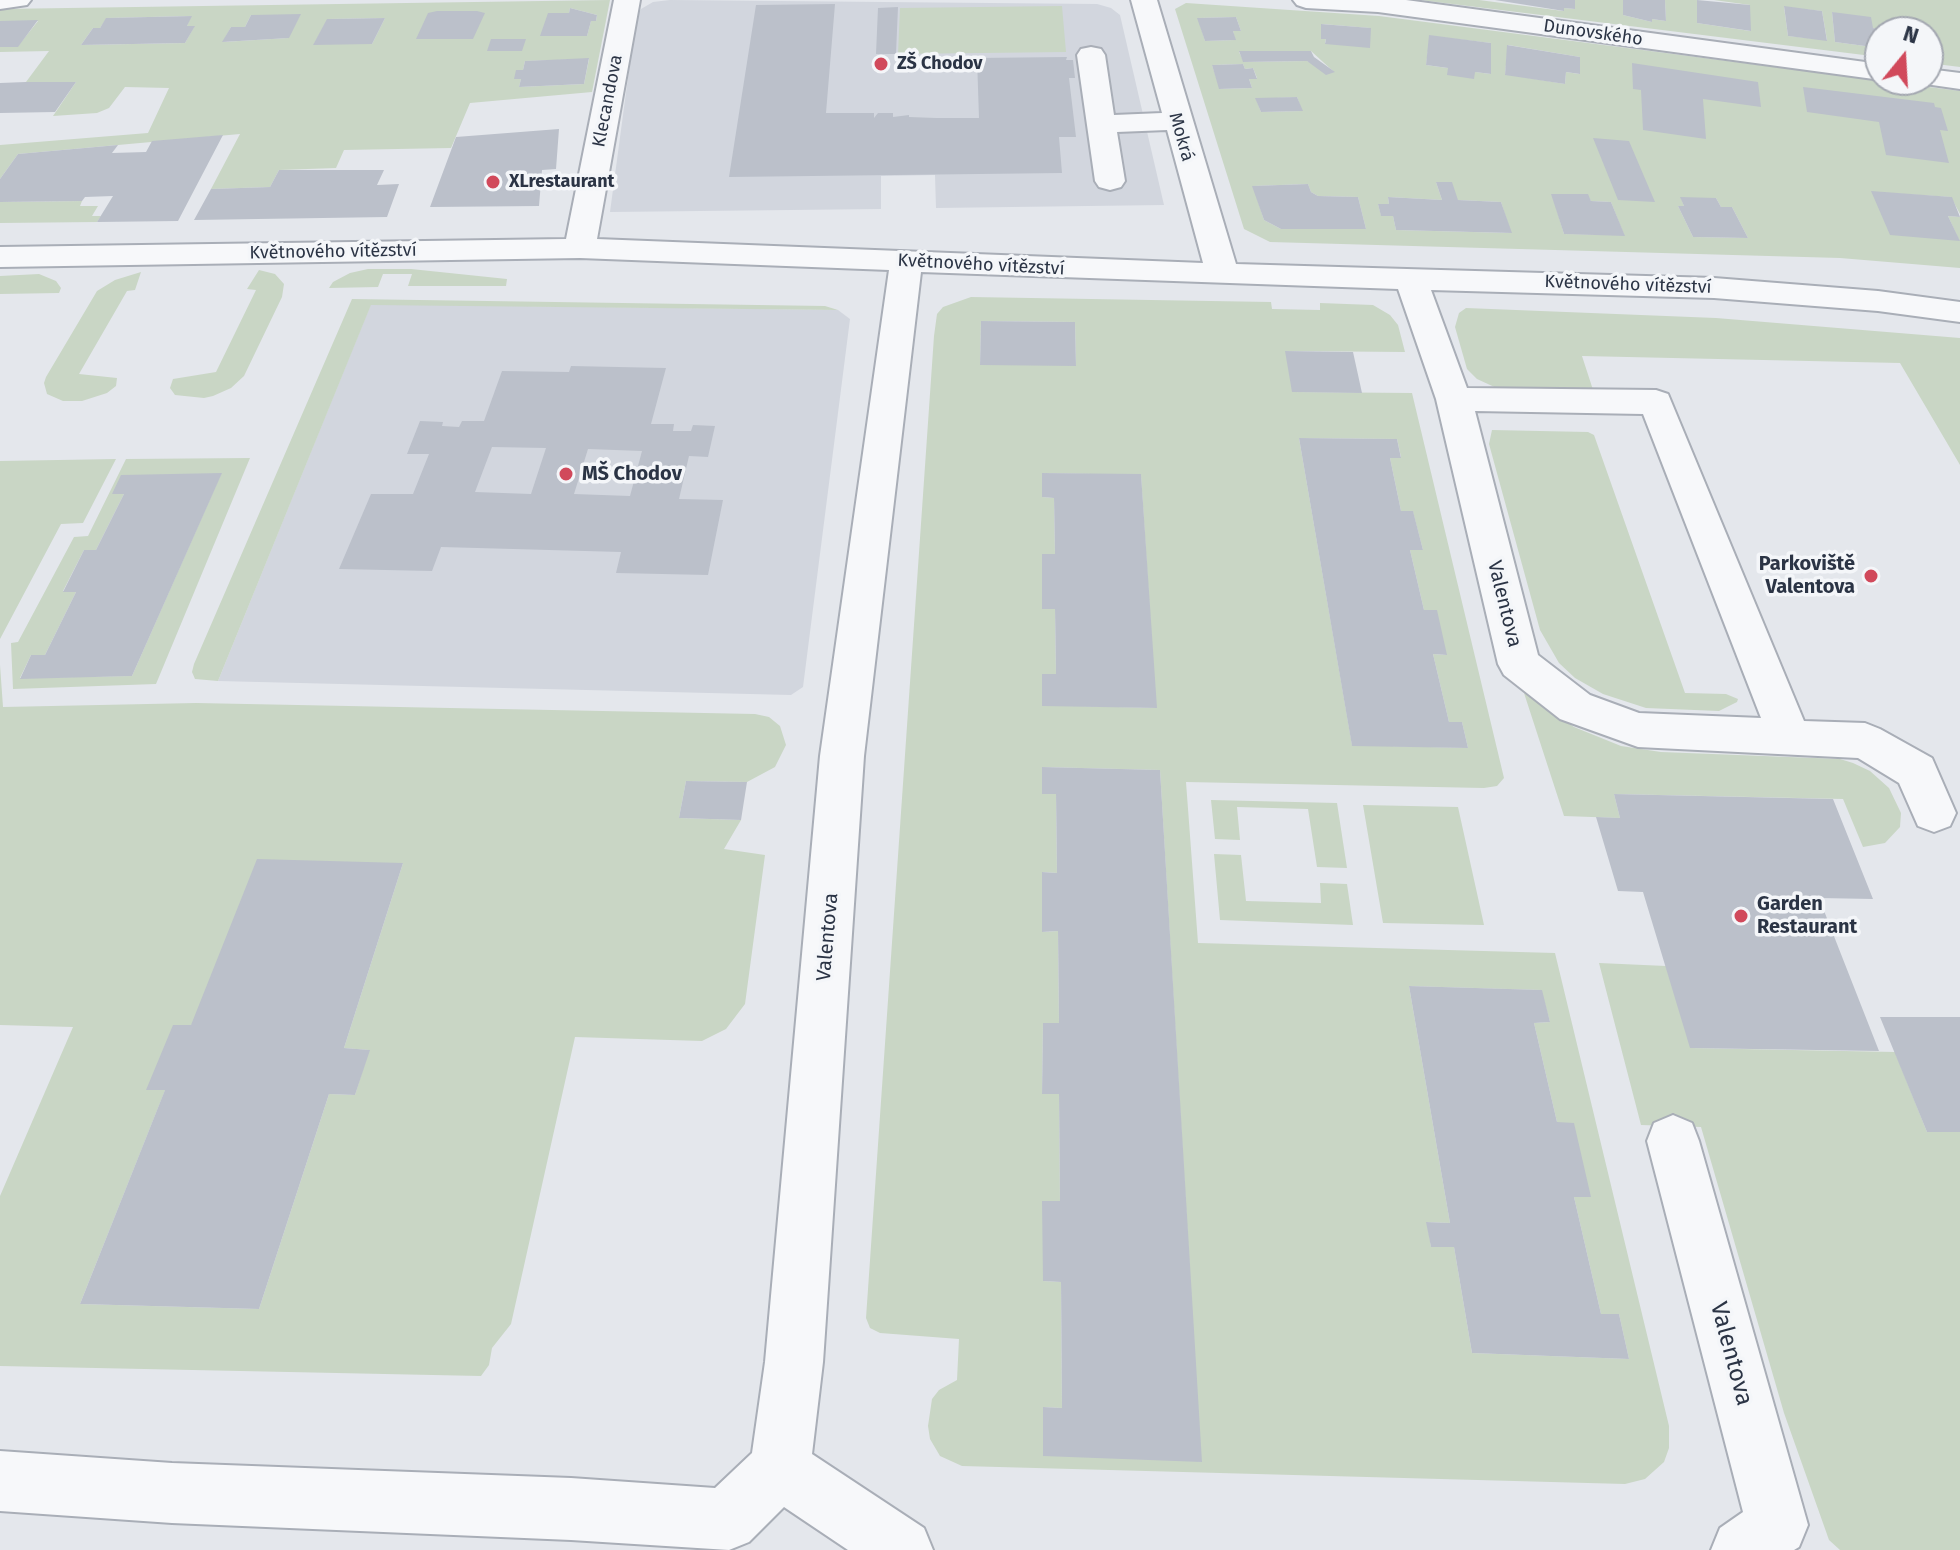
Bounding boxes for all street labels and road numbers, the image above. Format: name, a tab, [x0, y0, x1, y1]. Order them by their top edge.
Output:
street label: Dunovského	[1542, 15, 1644, 51]
street label: Klecandova	[588, 53, 628, 149]
street label: Mokrá	[1164, 110, 1198, 164]
street label: Květnového vítězství	[249, 240, 417, 264]
street label: Květnového vítězství	[897, 250, 1065, 280]
street label: Květnového vítězství	[1544, 271, 1712, 299]
street label: Valentova	[1482, 558, 1526, 650]
street label: Valentova	[812, 892, 844, 982]
street label: Valentova	[1703, 1299, 1759, 1409]

